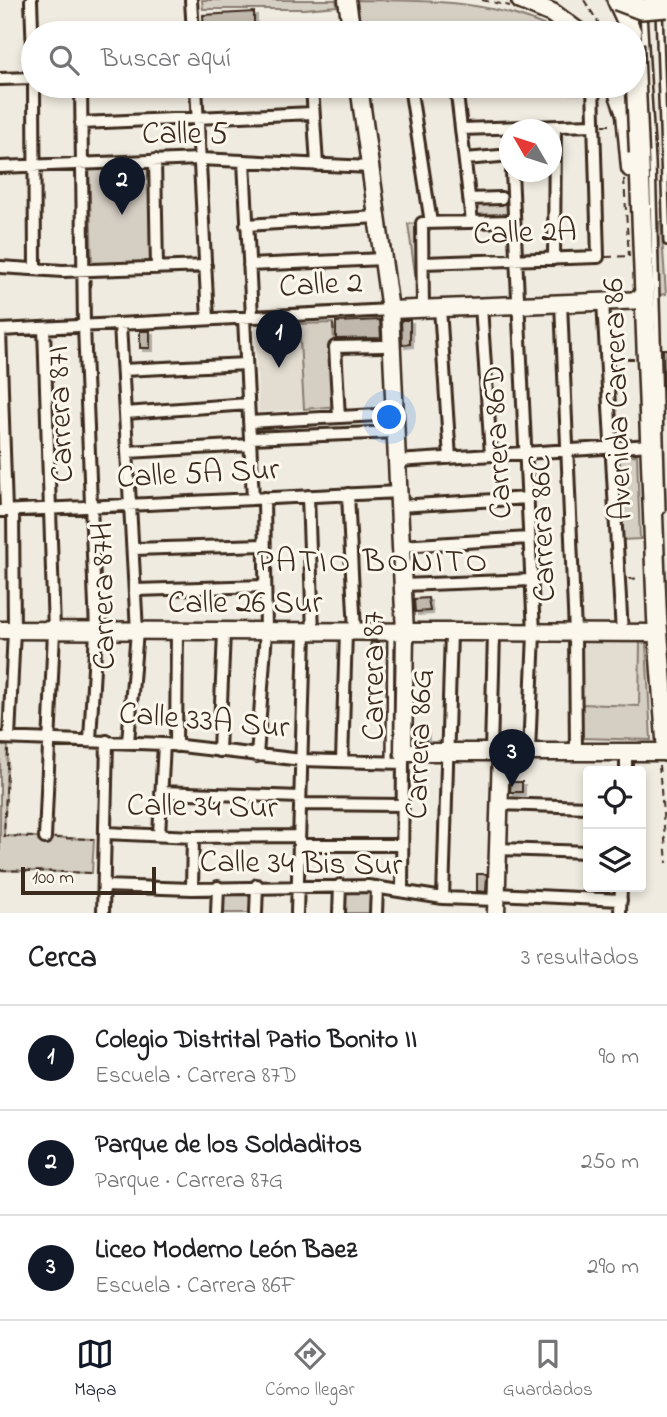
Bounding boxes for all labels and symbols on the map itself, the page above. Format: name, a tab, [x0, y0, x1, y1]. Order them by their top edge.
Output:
street label: Calle 5	[142, 112, 228, 159]
north arrow	[499, 119, 562, 182]
pin: 2	[99, 157, 145, 215]
street label: Calle 2A	[472, 209, 578, 259]
street label: Calle 2	[278, 260, 364, 312]
street label: Avenida Carrera 86	[591, 277, 647, 521]
pin: 1	[256, 310, 302, 368]
street label: Carrera 87I	[36, 345, 88, 483]
street label: Carrera 86D	[472, 364, 526, 520]
your location	[372, 400, 406, 434]
street label: Calle 5A Sur	[116, 447, 281, 503]
street label: Carrera 86C	[518, 453, 570, 603]
street label: Carrera 87H	[80, 522, 130, 670]
district label: PATIO BONITO	[257, 539, 489, 587]
street label: Calle 26 Sur	[168, 581, 322, 628]
street label: Carrera 87	[352, 611, 399, 741]
street label: Carrera 86G	[395, 668, 447, 820]
street label: Calle 33A Sur	[117, 691, 291, 753]
pin: 3	[489, 729, 535, 787]
street label: Calle 34 Sur	[126, 783, 278, 833]
street label: Calle 34 Bis Sur	[199, 840, 403, 890]
scale bar	[21, 864, 156, 896]

